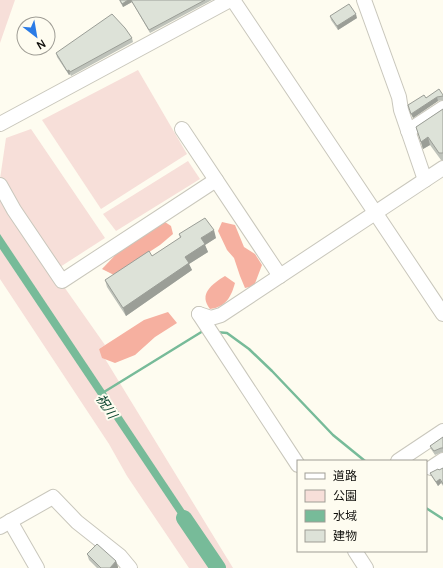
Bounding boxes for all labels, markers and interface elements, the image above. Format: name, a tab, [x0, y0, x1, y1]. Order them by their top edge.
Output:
north arrow	[16, 16, 56, 56]
text: N	[34, 37, 49, 54]
water label: 祝川	[92, 390, 123, 423]
legend	[297, 460, 427, 552]
text: 道路	[333, 467, 357, 484]
text: 公園	[333, 487, 357, 504]
text: 水域	[333, 507, 357, 524]
text: 建物	[333, 527, 357, 544]

